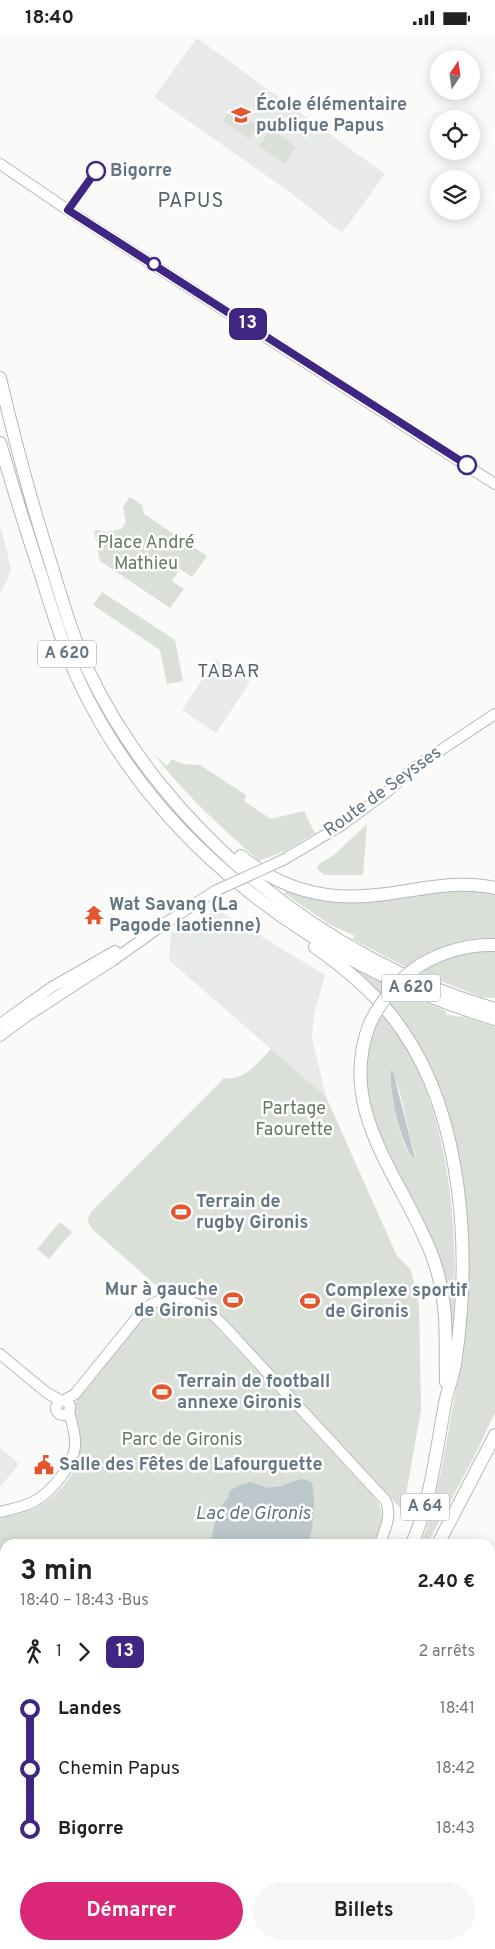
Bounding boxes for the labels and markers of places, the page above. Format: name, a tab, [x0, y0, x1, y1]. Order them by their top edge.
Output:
place label: École élémentaire publique Papus	[256, 92, 407, 138]
school or university icon: École élémentaire publique Papus	[230, 104, 252, 126]
place label: Bigorre	[110, 160, 172, 183]
marker: Bigorre	[86, 161, 106, 181]
unlabelled marker	[147, 257, 161, 271]
unlabelled marker	[457, 455, 477, 475]
place label: Wat Savang (La Pagode laotienne)	[109, 894, 261, 938]
temple icon: Wat Savang (La Pagode laotienne)	[83, 904, 105, 926]
place label: Terrain de rugby Gironis	[196, 1191, 308, 1235]
sports icon: Terrain de rugby Gironis	[170, 1201, 192, 1223]
place label: Mur à gauche de Gironis	[105, 1279, 218, 1323]
place label: Complexe sportif de Gironis	[325, 1280, 468, 1324]
sports icon: Mur à gauche de Gironis	[222, 1289, 244, 1311]
sports icon: Complexe sportif de Gironis	[299, 1290, 321, 1312]
place label: Terrain de football annexe Gironis	[177, 1371, 330, 1415]
sports icon: Terrain de football annexe Gironis	[151, 1381, 173, 1403]
public building icon: Salle des Fêtes de Lafourguette	[33, 1454, 55, 1476]
place label: Salle des Fêtes de Lafourguette	[59, 1454, 323, 1477]

